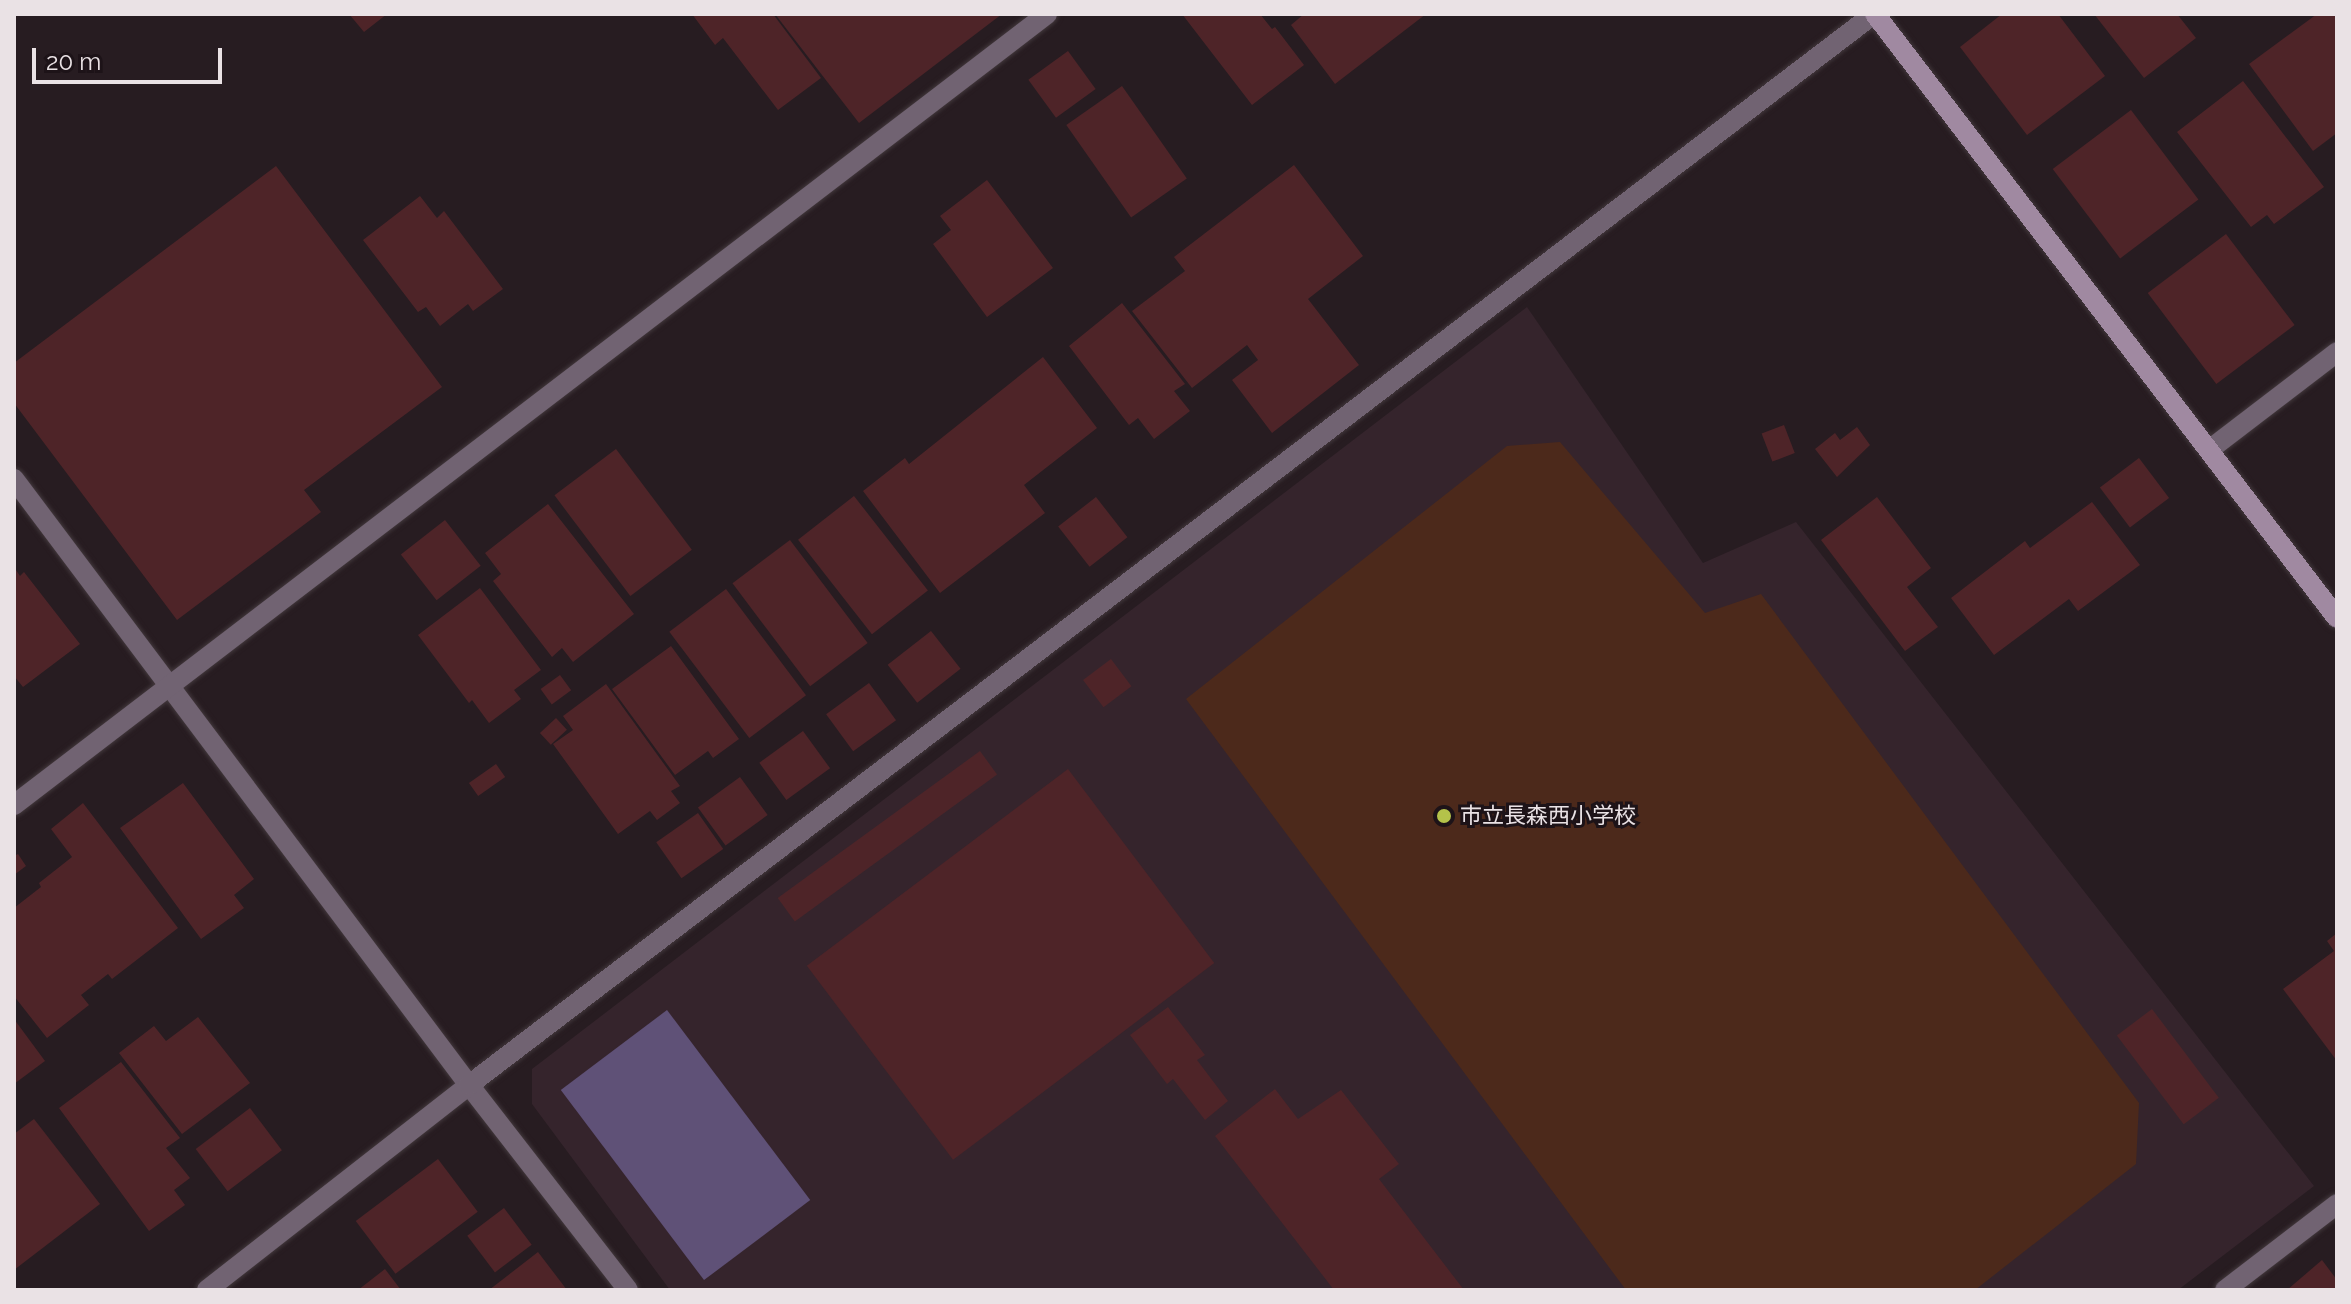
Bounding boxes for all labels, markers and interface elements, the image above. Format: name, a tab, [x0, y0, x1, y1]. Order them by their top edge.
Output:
scale bar	[36, 32, 226, 82]
text: 20 m	[46, 47, 101, 76]
place label: 市立長森西小学校	[1460, 803, 1636, 829]
marker: 市立長森西小学校	[1435, 807, 1453, 825]

